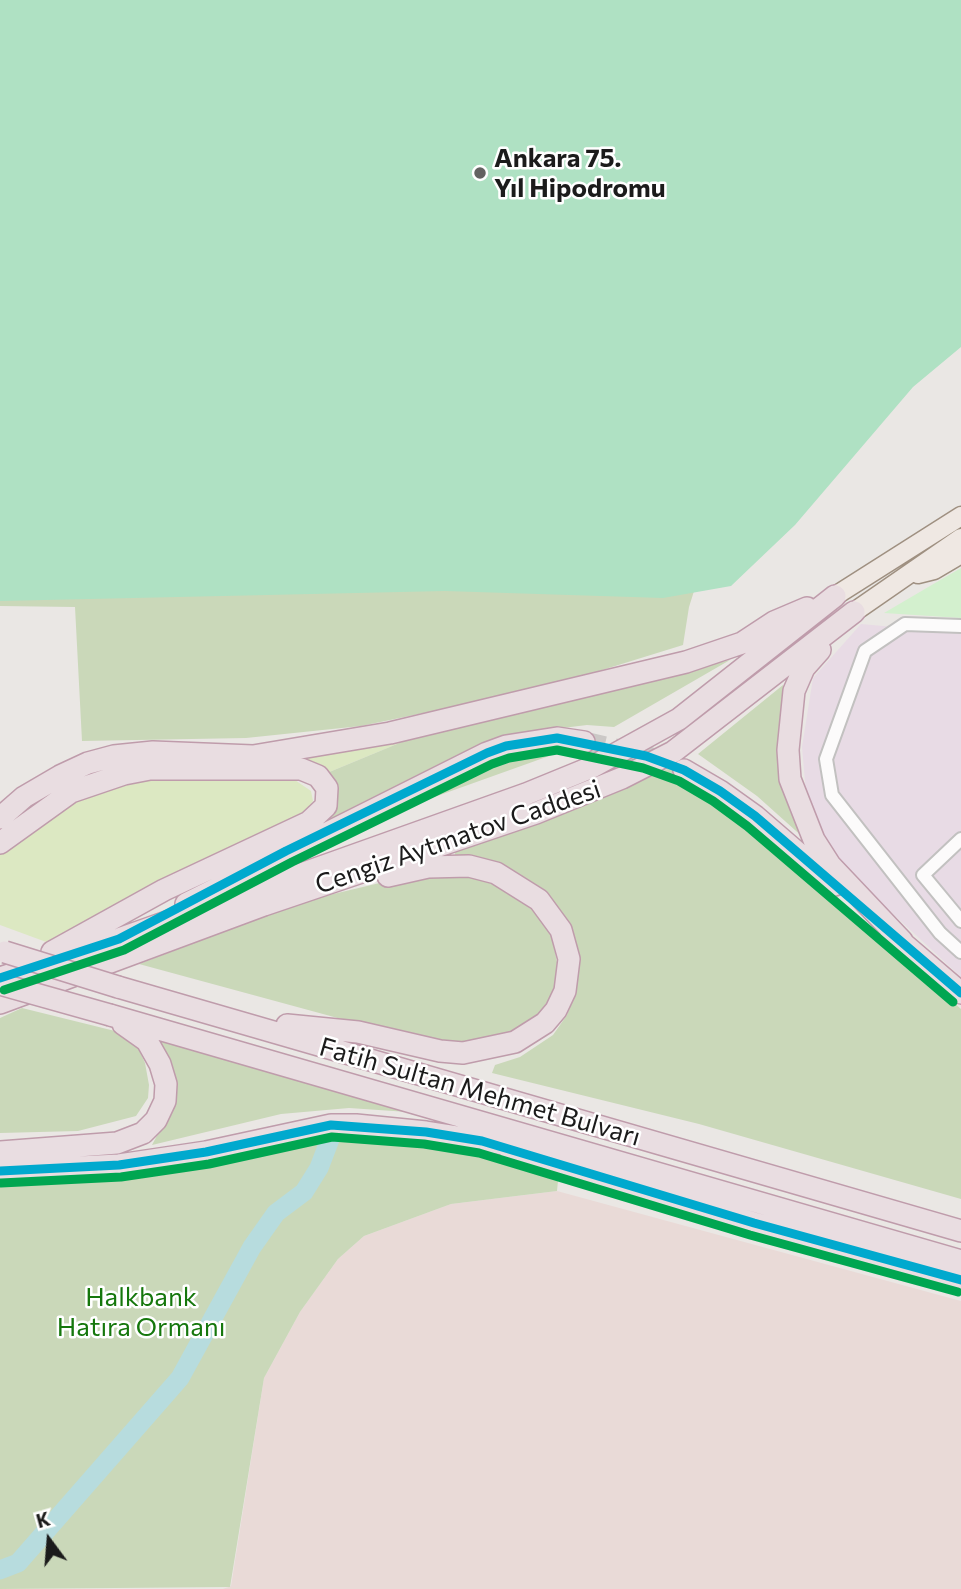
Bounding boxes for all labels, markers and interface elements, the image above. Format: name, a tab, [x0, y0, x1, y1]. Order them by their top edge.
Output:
place label: Ankara 75. Yıl Hipodromu	[494, 142, 666, 204]
marker: Ankara 75. Yıl Hipodromu	[472, 165, 488, 181]
street label: Cengiz Aytmatov Caddesi	[311, 773, 605, 901]
street label: Fatih Sultan Mehmet Bulvarı	[316, 1031, 644, 1153]
park label: Halkbank Hatıra Ormanı	[57, 1281, 225, 1342]
north arrow	[14, 1505, 84, 1575]
text: K	[34, 1506, 53, 1532]

